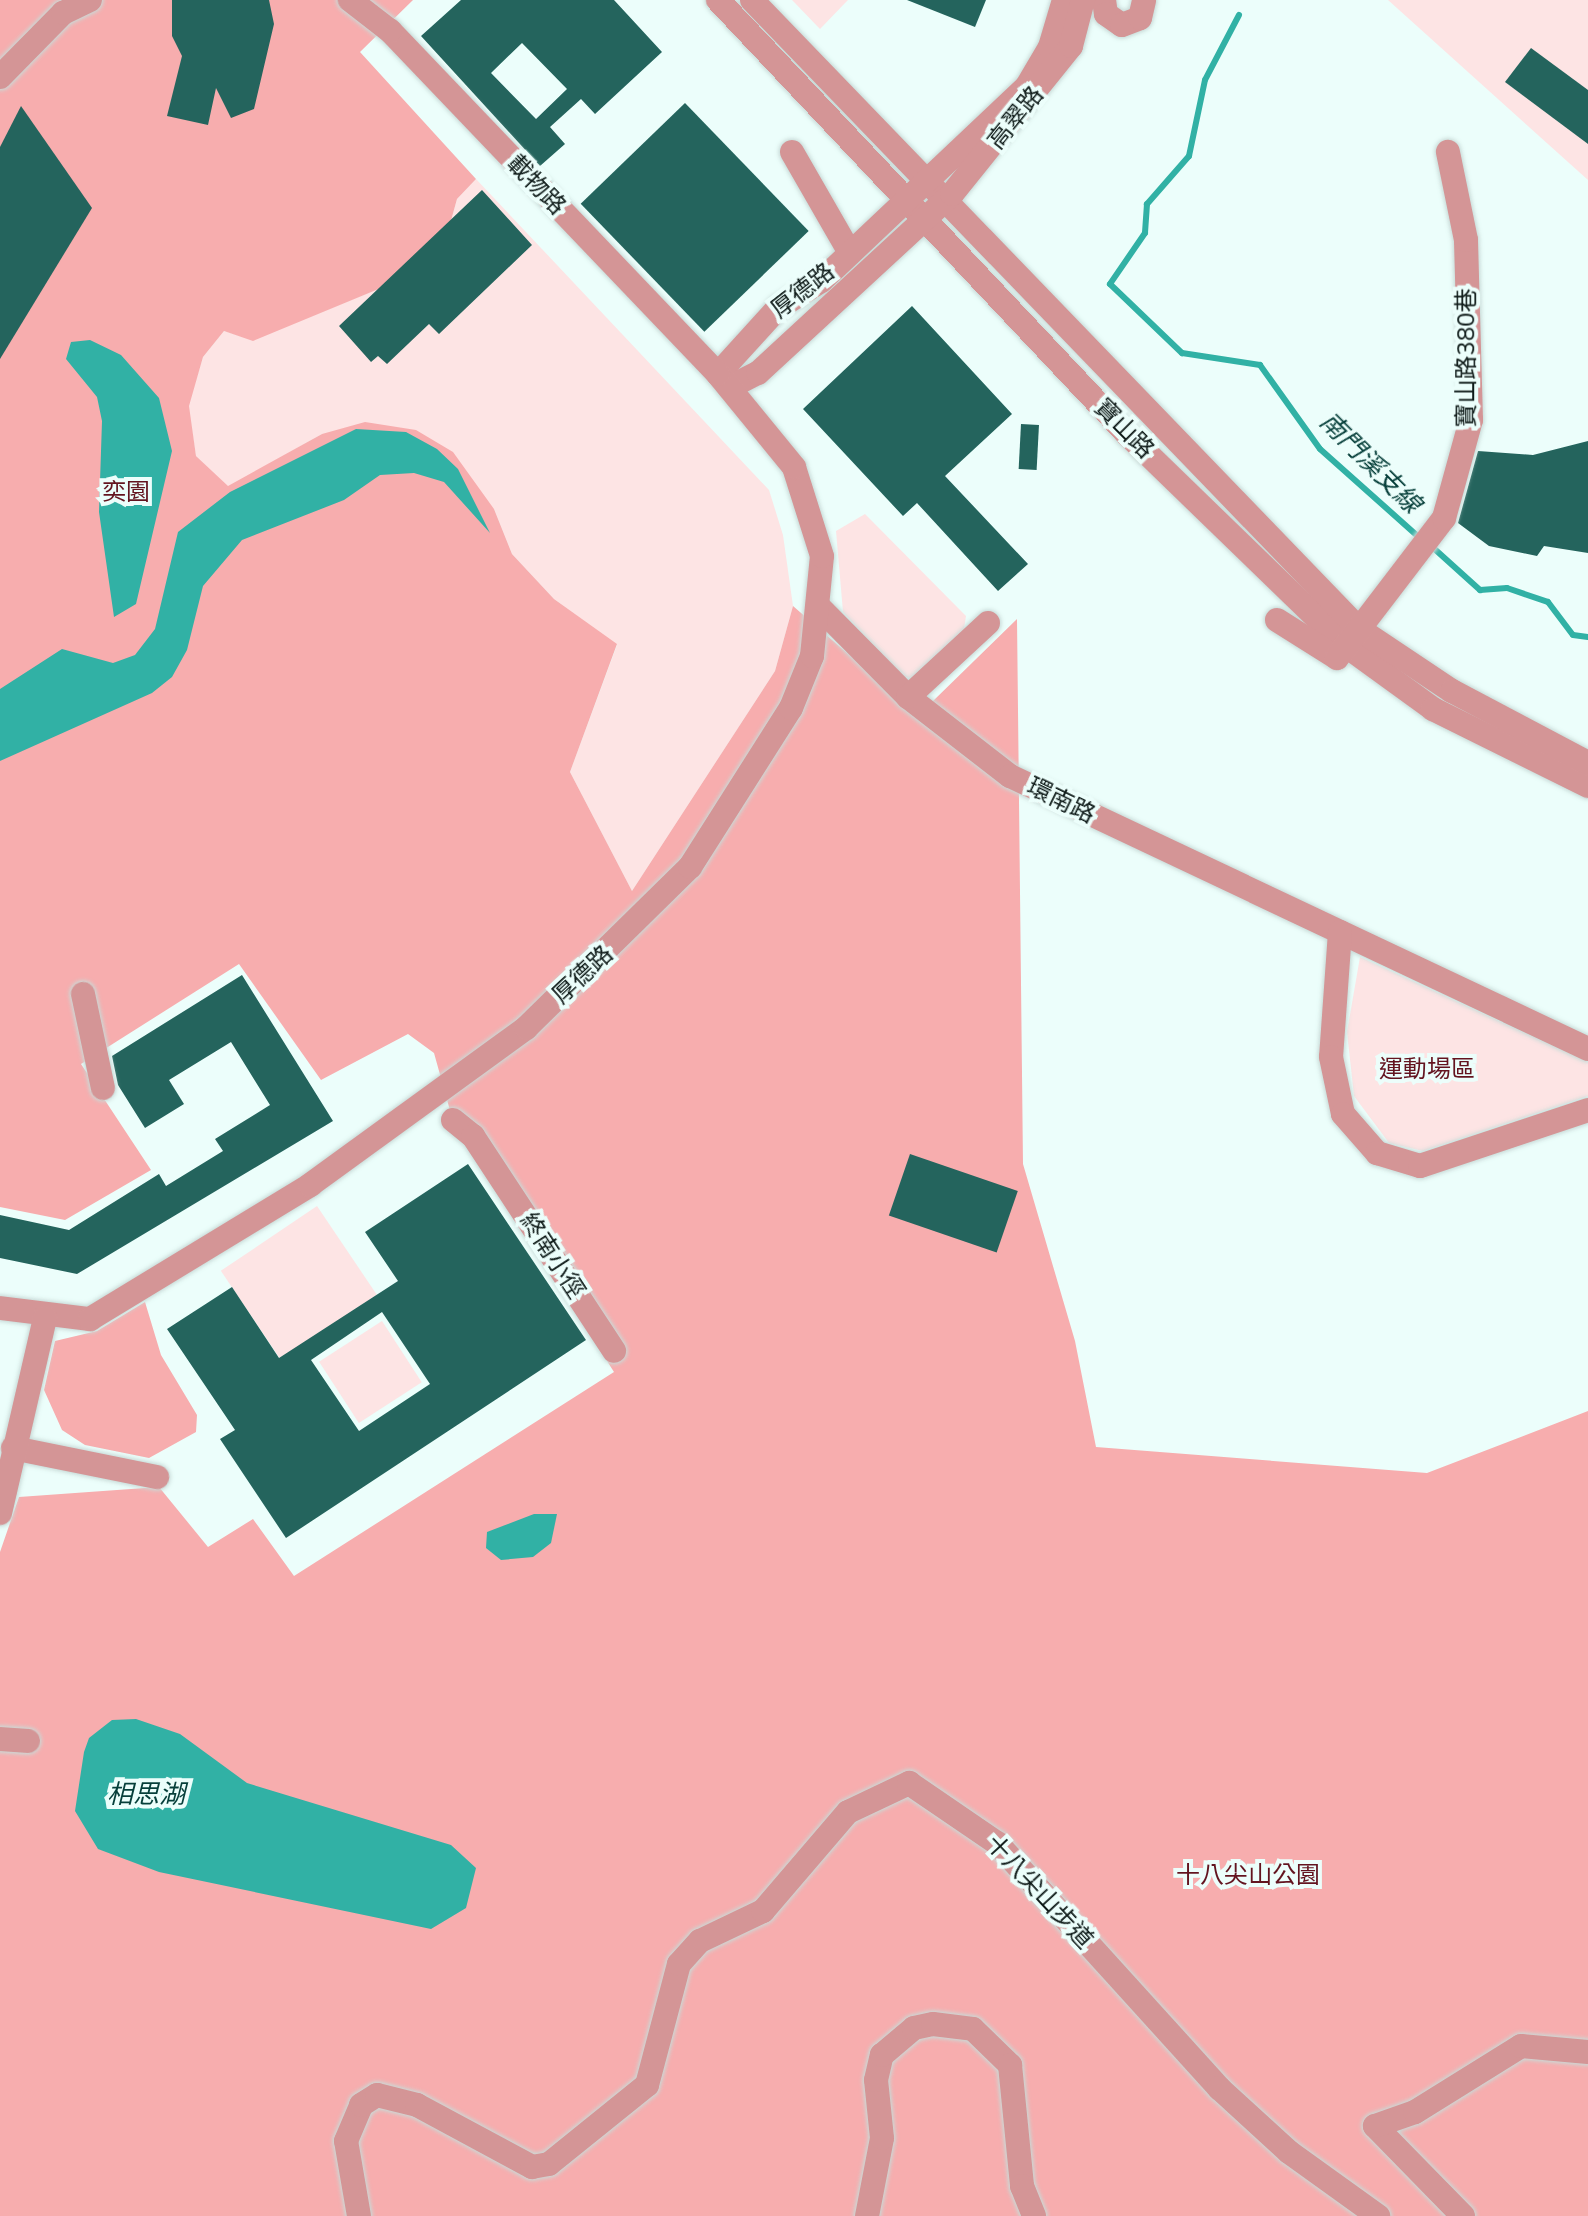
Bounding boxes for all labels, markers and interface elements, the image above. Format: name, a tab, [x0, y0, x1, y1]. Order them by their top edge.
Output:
street label: 高翠路	[982, 81, 1050, 155]
street label: 載物路	[501, 149, 571, 221]
street label: 厚德路	[766, 257, 840, 325]
street label: 寶山路380巷	[1453, 288, 1481, 428]
street label: 寶山路	[1088, 393, 1160, 465]
water label: 南門溪支線	[1313, 406, 1427, 520]
park label: 奕園	[102, 479, 150, 507]
street label: 環南路	[1022, 772, 1100, 830]
street label: 厚德路	[547, 940, 619, 1010]
park label: 運動場區	[1379, 1056, 1475, 1084]
street label: 終南小徑	[514, 1208, 590, 1304]
water label: 相思湖	[107, 1779, 185, 1811]
street label: 十八尖山步道	[979, 1830, 1099, 1954]
park label: 十八尖山公園	[1176, 1862, 1320, 1890]

